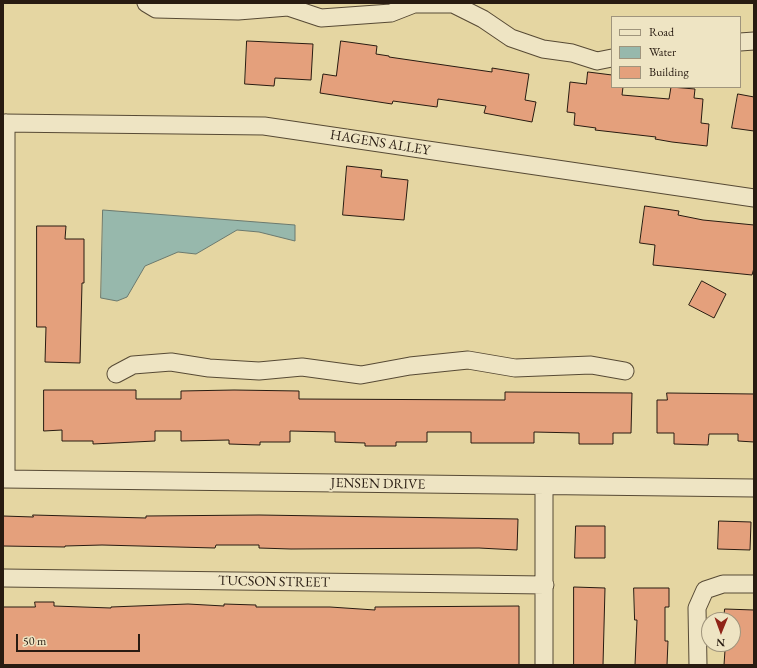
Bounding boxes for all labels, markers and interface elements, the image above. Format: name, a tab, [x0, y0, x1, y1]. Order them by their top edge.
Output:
legend	[611, 16, 741, 88]
text: Road	[649, 24, 674, 40]
text: Water	[649, 44, 676, 60]
text: Building	[649, 64, 689, 80]
street label: HAGENS ALLEY	[329, 127, 431, 159]
street label: JENSEN DRIVE	[331, 475, 425, 493]
street label: TUCSON STREET	[218, 573, 330, 591]
north arrow	[701, 612, 741, 652]
scale bar	[18, 626, 142, 652]
text: 50 m	[23, 633, 46, 649]
text: N	[716, 636, 725, 650]

